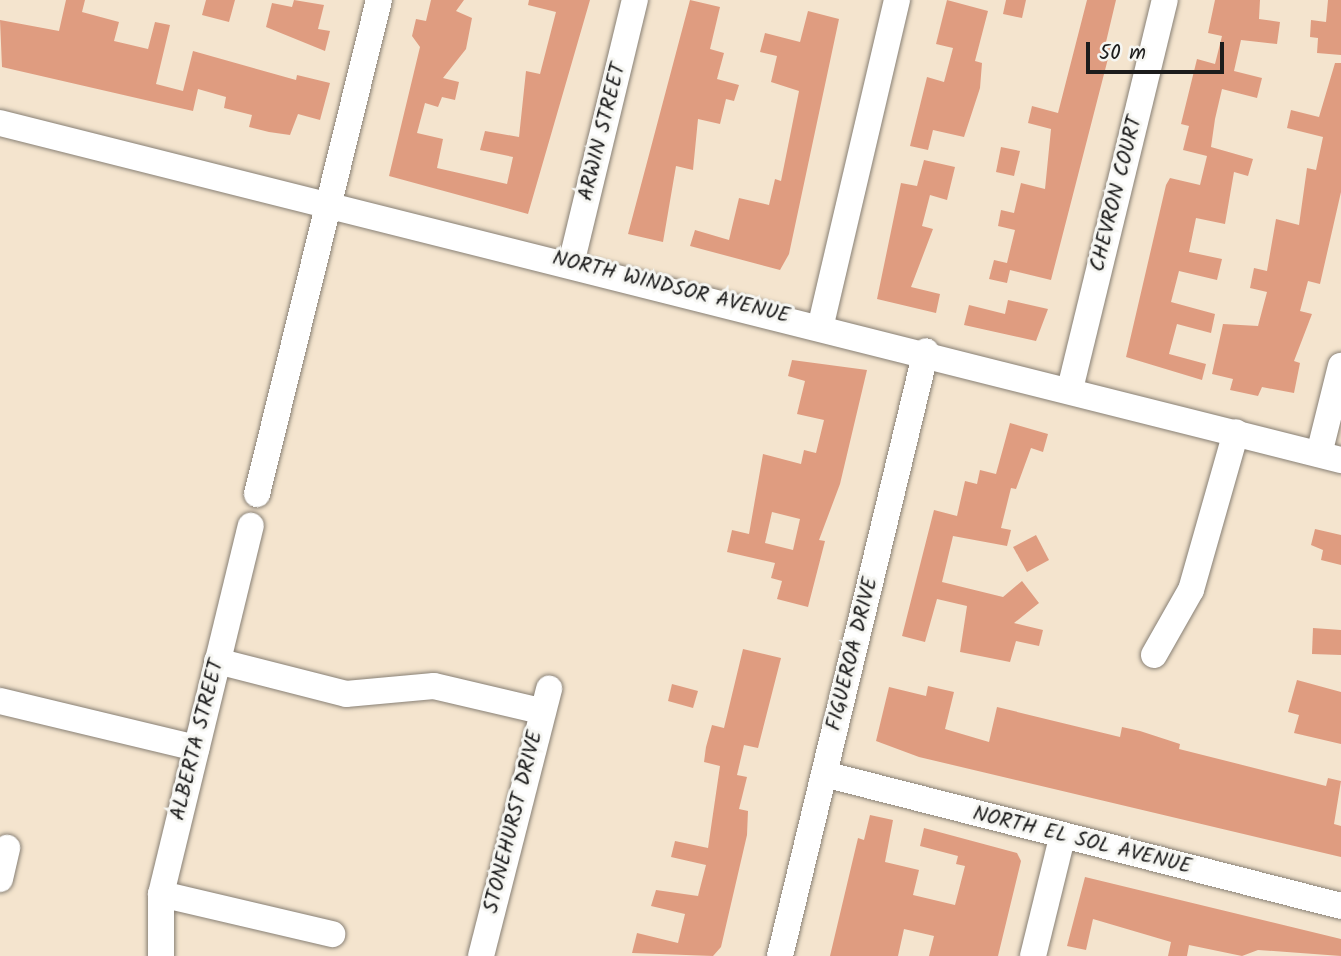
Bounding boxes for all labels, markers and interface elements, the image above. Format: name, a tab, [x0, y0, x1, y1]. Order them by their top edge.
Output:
scale bar	[1089, 28, 1227, 72]
text: 50 m	[1099, 37, 1146, 70]
street label: ARWIN STREET	[574, 61, 632, 203]
street label: CHEVRON COURT	[1085, 114, 1149, 274]
street label: NORTH WINDSOR AVENUE	[550, 246, 792, 330]
street label: FIGUEROA DRIVE	[822, 575, 884, 733]
street label: ALBERTA STREET	[166, 657, 230, 823]
street label: STONEHURST DRIVE	[479, 728, 549, 916]
street label: NORTH EL SOL AVENUE	[970, 802, 1194, 880]

